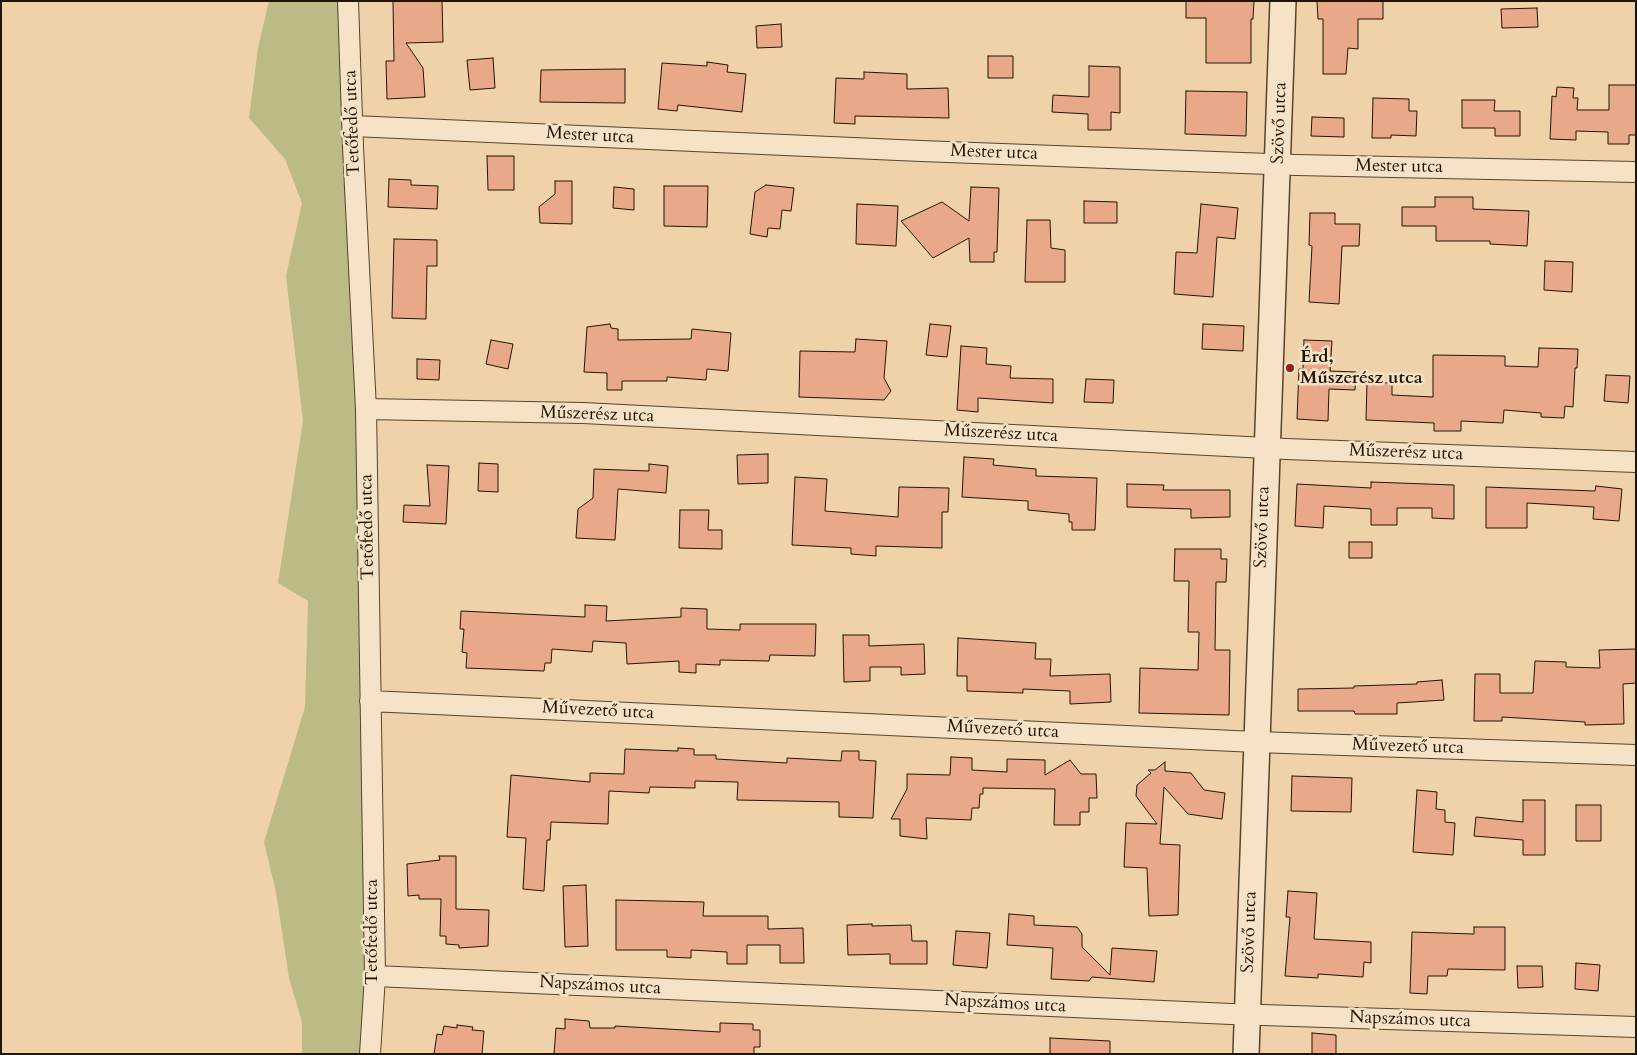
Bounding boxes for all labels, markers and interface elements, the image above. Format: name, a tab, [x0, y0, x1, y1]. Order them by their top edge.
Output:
street label: Tetőfedő utca	[340, 70, 366, 176]
street label: Szövő utca	[1268, 82, 1292, 164]
street label: Mester utca	[546, 123, 634, 149]
street label: Mester utca	[950, 141, 1038, 165]
street label: Mester utca	[1355, 155, 1443, 179]
place label: Érd, Műszerész utca	[1300, 347, 1423, 389]
marker: Érd, Műszerész utca	[1284, 362, 1296, 374]
street label: Műszerész utca	[540, 402, 654, 428]
street label: Műszerész utca	[943, 420, 1059, 448]
street label: Műszerész utca	[1349, 440, 1463, 466]
street label: Tetőfedő utca	[356, 474, 380, 580]
street label: Szövő utca	[1251, 486, 1275, 568]
street label: Művezető utca	[541, 697, 655, 725]
street label: Művezető utca	[946, 716, 1060, 744]
street label: Művezető utca	[1352, 734, 1464, 760]
street label: Tetőfedő utca	[362, 879, 384, 985]
street label: Szövő utca	[1238, 891, 1262, 973]
street label: Napszámos utca	[539, 972, 661, 1000]
street label: Napszámos utca	[944, 990, 1066, 1018]
street label: Napszámos utca	[1349, 1007, 1471, 1033]

